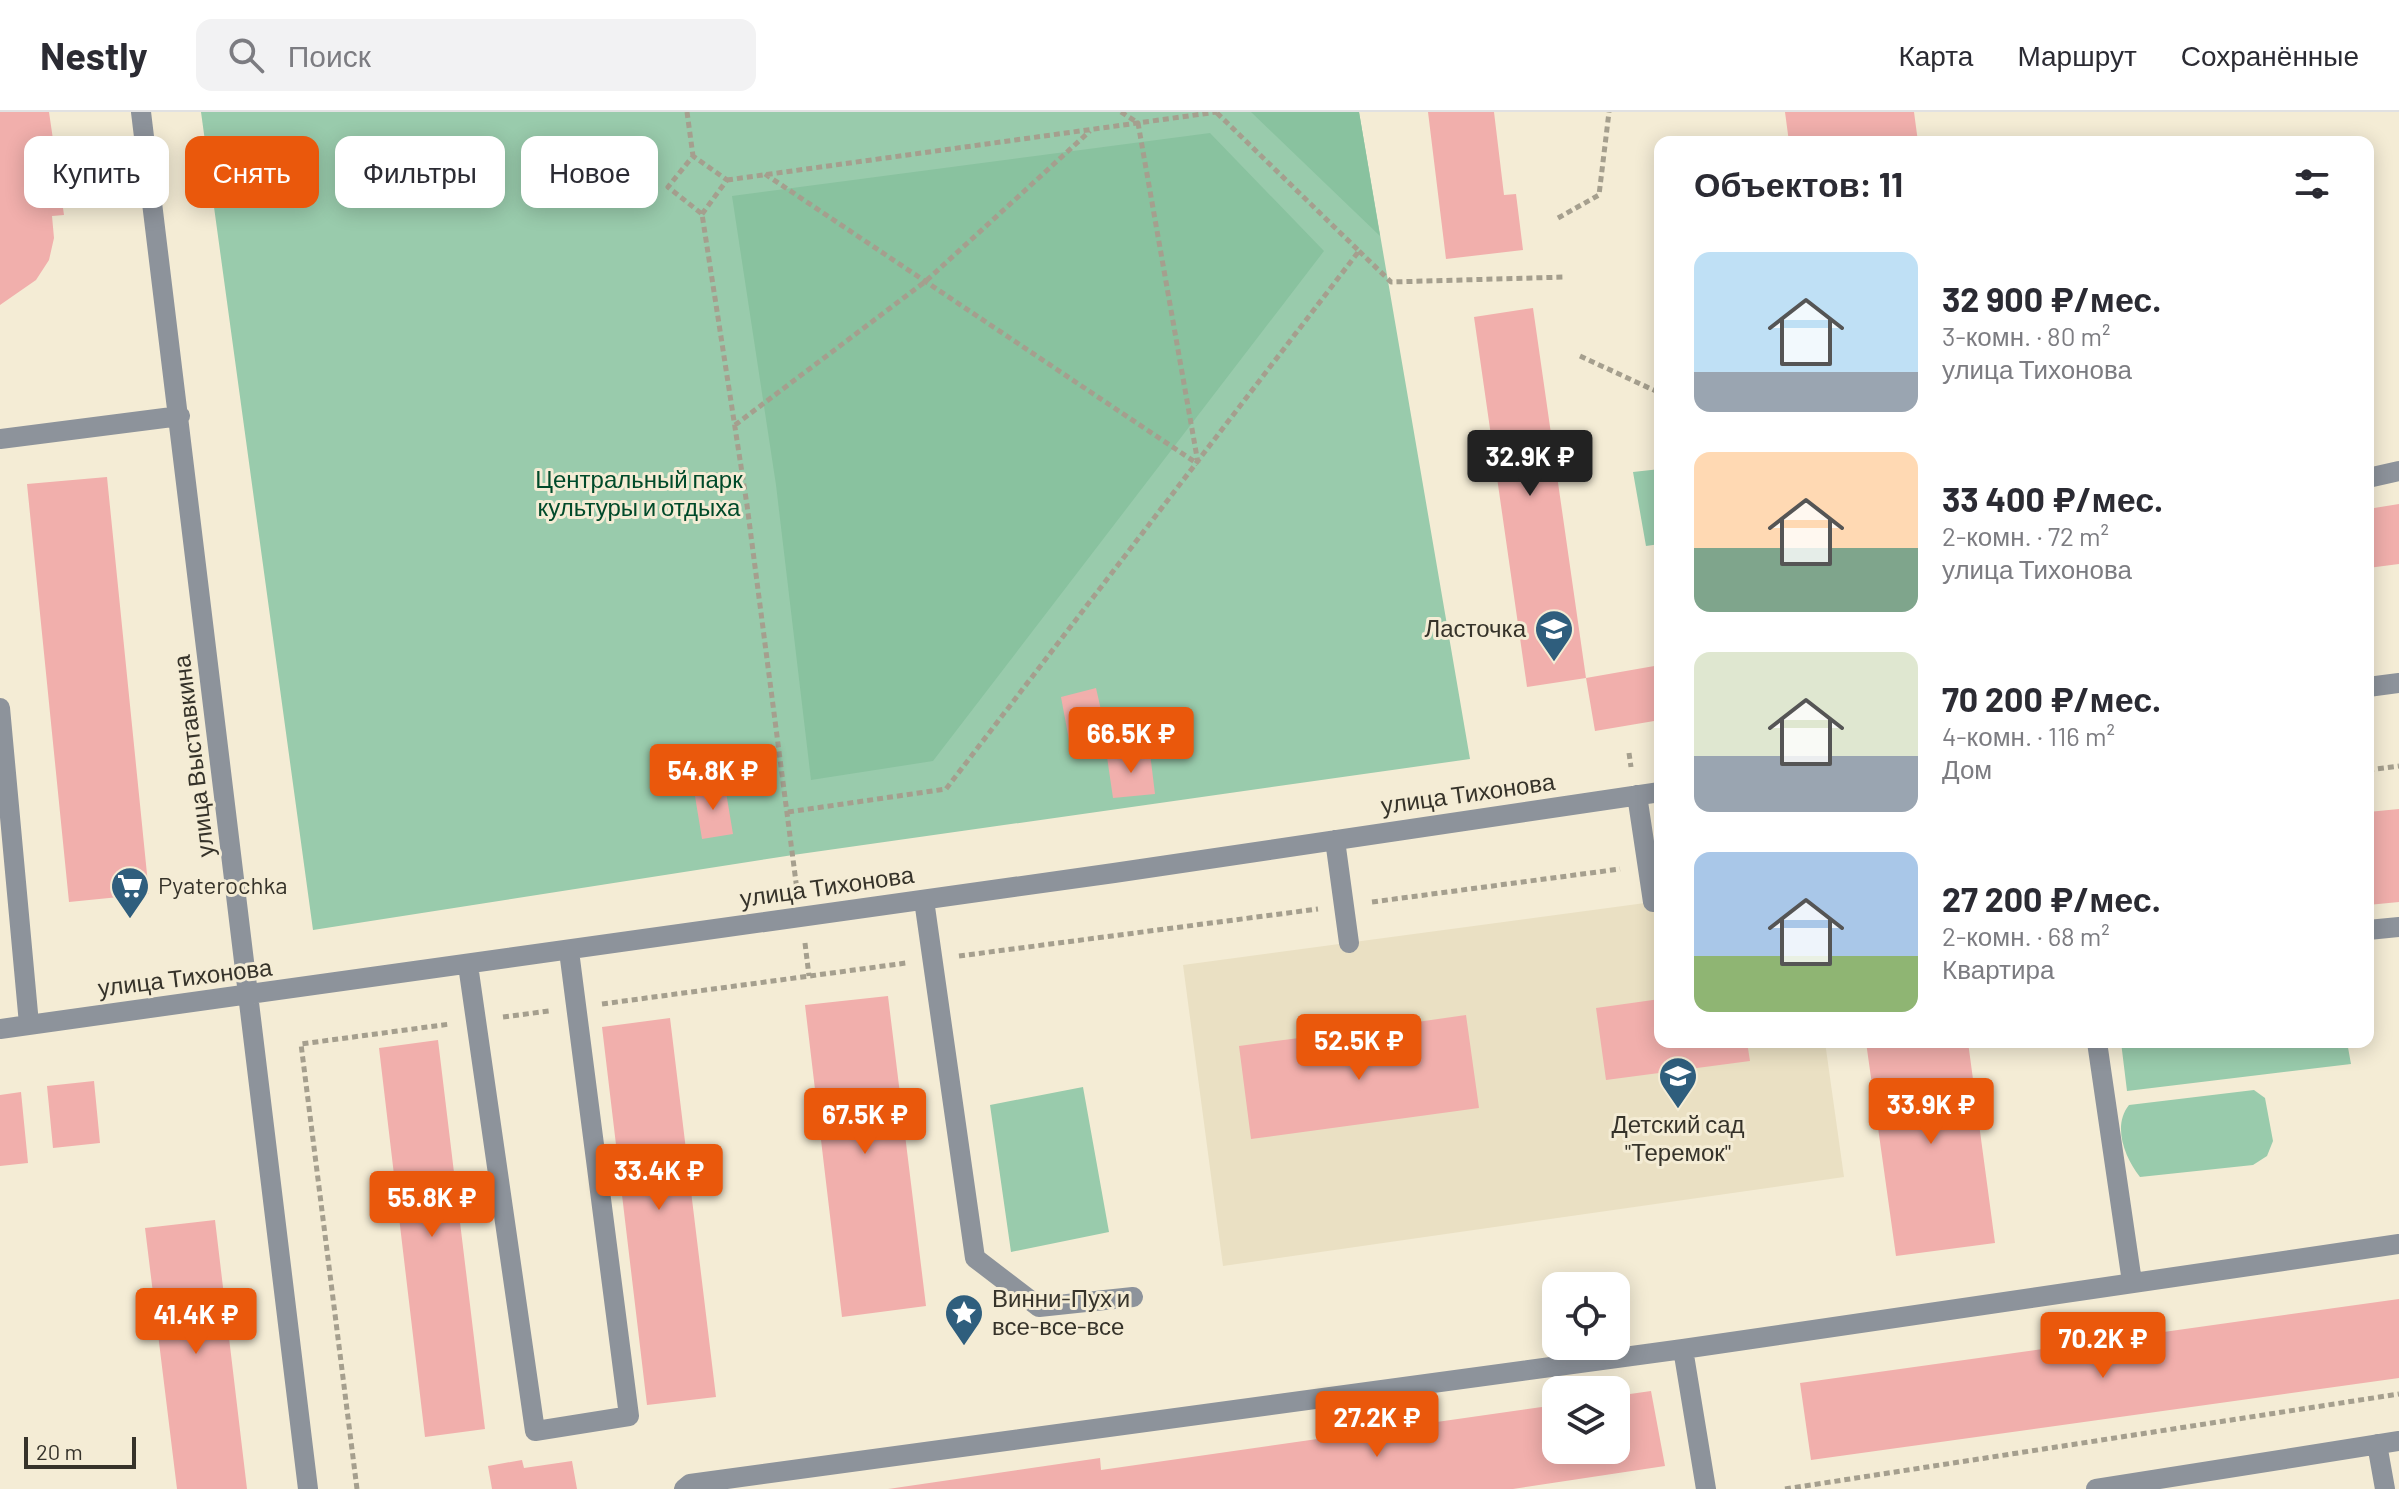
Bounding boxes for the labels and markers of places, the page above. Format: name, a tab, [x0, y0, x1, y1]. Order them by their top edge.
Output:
pin: 32.9K ₽	[1456, 430, 1604, 498]
school or university icon: Ласточка	[1533, 608, 1575, 663]
place label: Ласточка	[1424, 613, 1527, 642]
pin: 66.5K ₽	[1057, 707, 1205, 775]
pin: 54.8K ₽	[639, 744, 787, 812]
supermarket icon: Pyaterochka	[109, 865, 151, 920]
place label: Pyaterochka	[158, 870, 288, 899]
pin: 52.5K ₽	[1285, 1014, 1433, 1082]
school or university icon: Детский сад "Теремок"	[1657, 1055, 1699, 1110]
pin: 33.9K ₽	[1857, 1078, 2005, 1146]
pin: 67.5K ₽	[791, 1088, 939, 1156]
place label: Детский сад "Теремок"	[1612, 1109, 1745, 1166]
pin: 33.4K ₽	[585, 1144, 733, 1212]
pin: 55.8K ₽	[358, 1171, 506, 1239]
place label: Винни-Пух и все-все-все	[992, 1283, 1130, 1340]
pin: 41.4K ₽	[122, 1288, 270, 1356]
place icon: Винни-Пух и все-все-все	[943, 1292, 985, 1347]
pin: 70.2K ₽	[2029, 1312, 2177, 1380]
pin: 27.2K ₽	[1303, 1391, 1451, 1459]

